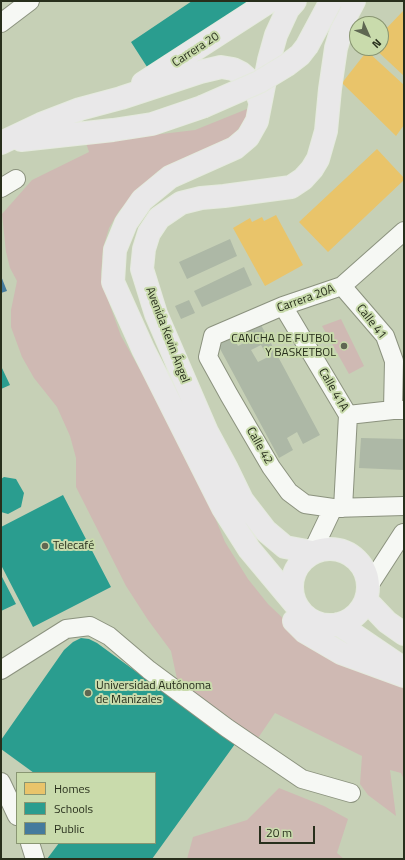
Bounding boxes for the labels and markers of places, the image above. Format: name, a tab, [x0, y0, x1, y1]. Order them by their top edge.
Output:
place label: CANCHA DE FUTBOL Y BASKETBOL	[231, 332, 336, 360]
marker: CANCHA DE FUTBOL Y BASKETBOL	[339, 341, 349, 351]
place label: Telecafé	[53, 539, 94, 553]
marker: Telecafé	[40, 541, 50, 551]
place label: Universidad Autónoma de Manizales	[96, 679, 211, 707]
marker: Universidad Autónoma de Manizales	[83, 688, 93, 698]

